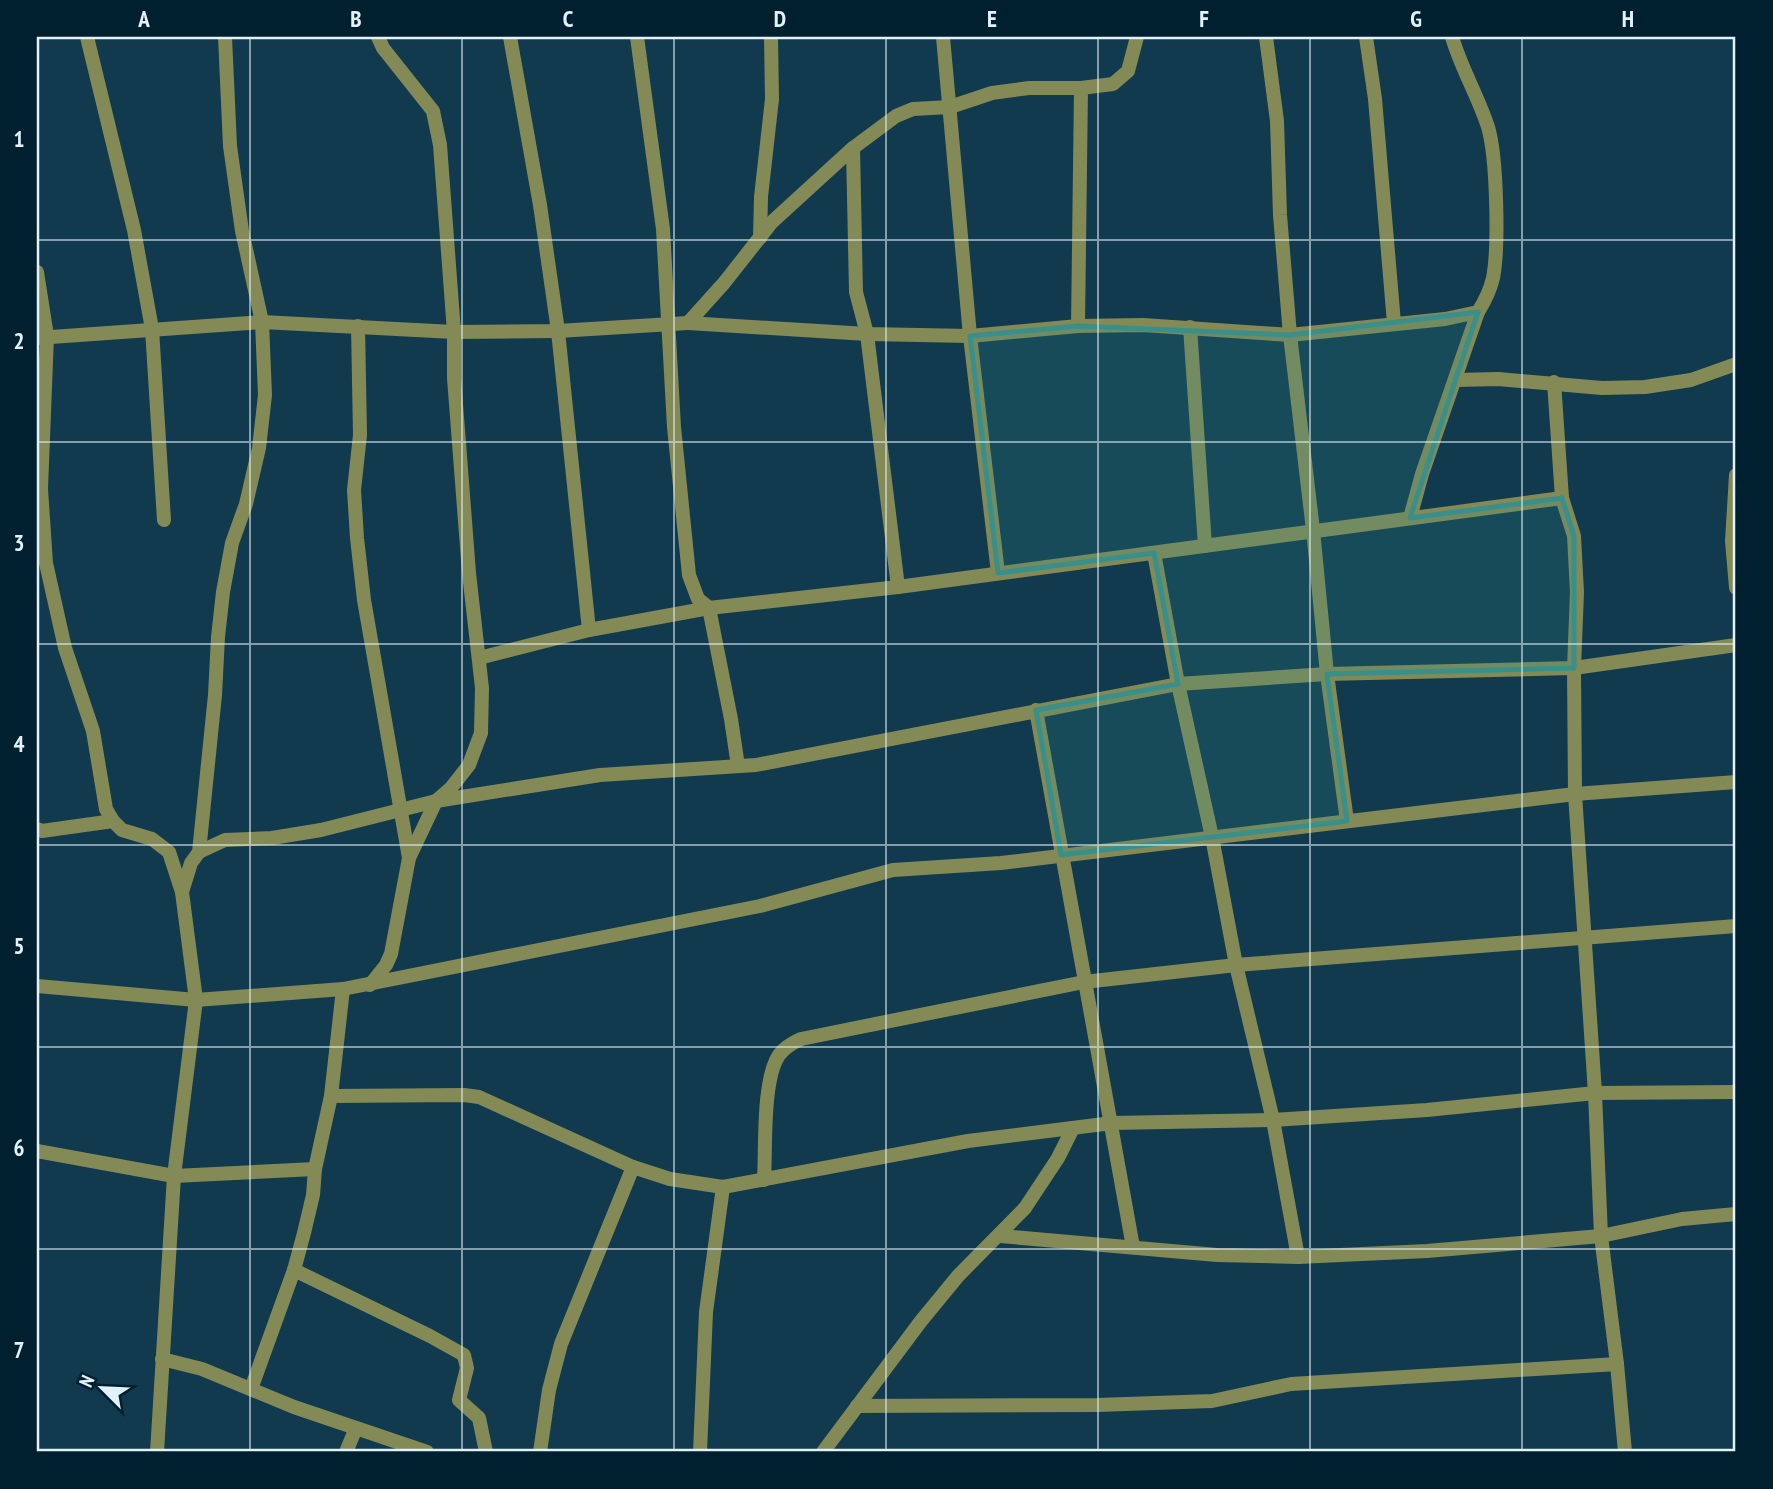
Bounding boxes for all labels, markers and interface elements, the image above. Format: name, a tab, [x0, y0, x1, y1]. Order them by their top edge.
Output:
text: A	[137, 4, 150, 33]
text: B	[350, 4, 362, 33]
text: C	[563, 4, 574, 33]
text: D	[774, 4, 786, 33]
text: E	[987, 4, 997, 33]
text: F	[1199, 4, 1209, 33]
text: G	[1410, 4, 1422, 33]
text: H	[1622, 4, 1634, 33]
text: 1	[14, 124, 25, 153]
text: 2	[14, 326, 25, 355]
text: 3	[14, 528, 25, 557]
text: 4	[14, 729, 25, 758]
text: 5	[14, 931, 25, 960]
text: 6	[14, 1133, 25, 1162]
text: 7	[14, 1335, 25, 1364]
north arrow	[66, 1352, 136, 1422]
text: N	[73, 1372, 100, 1391]

